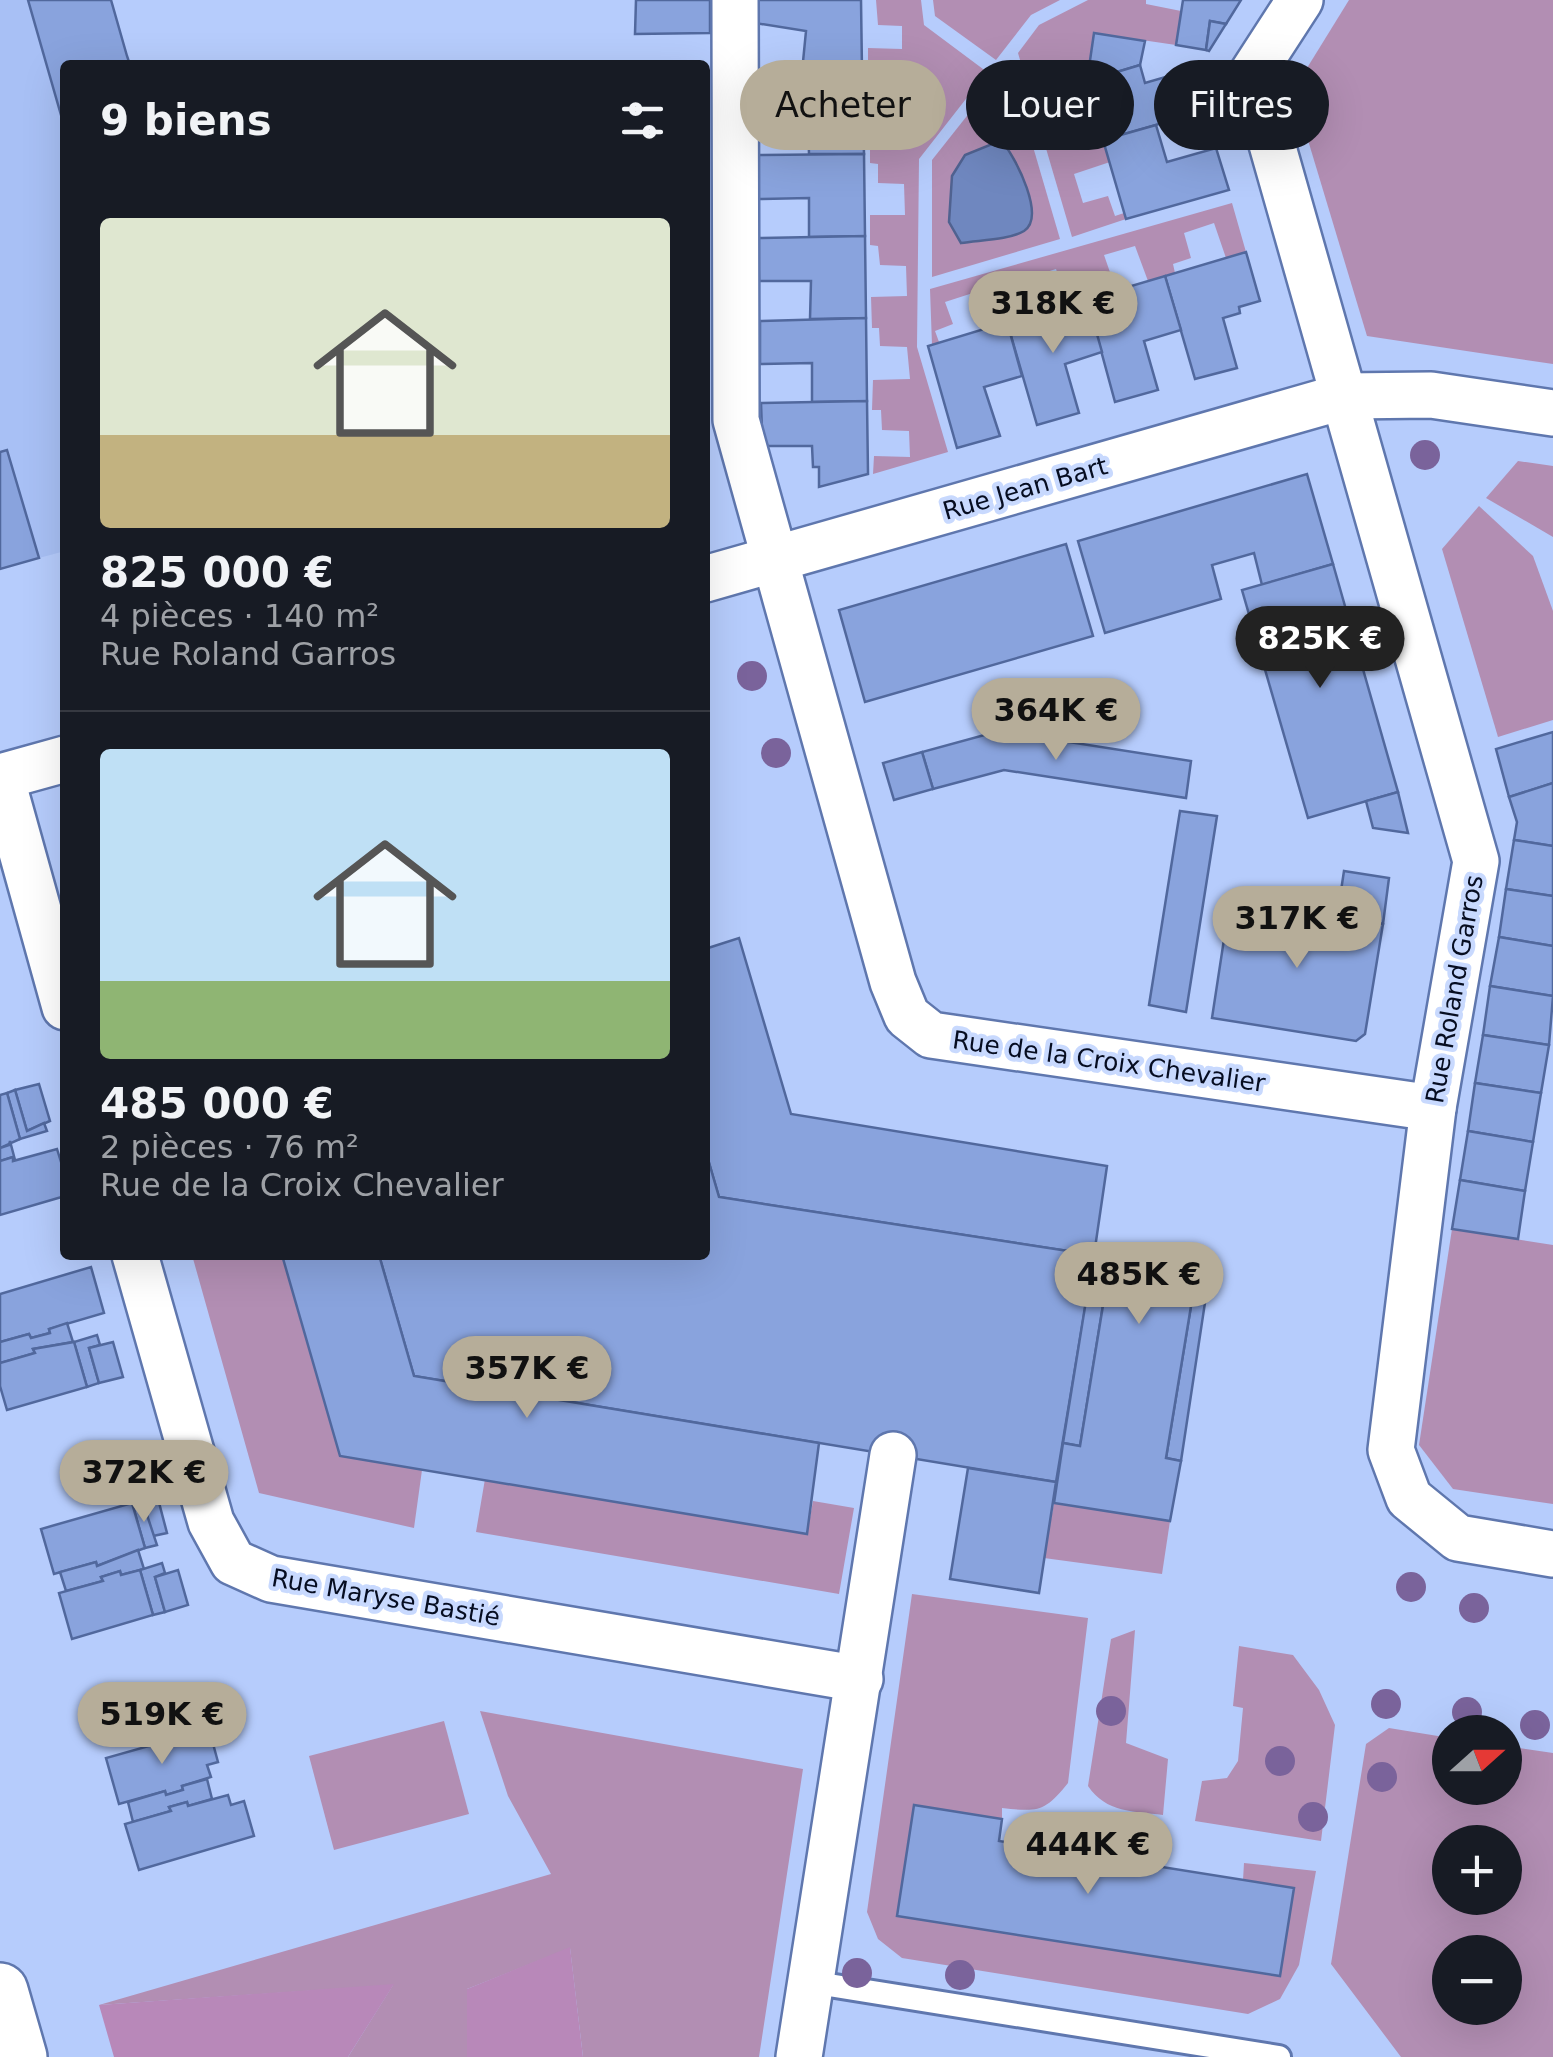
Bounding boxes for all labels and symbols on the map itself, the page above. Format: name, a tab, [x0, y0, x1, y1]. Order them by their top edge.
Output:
pin: 318K €	[972, 271, 1134, 356]
street label: Rue Jean Bart	[940, 451, 1111, 526]
pin: 825K €	[1239, 606, 1401, 691]
pin: 364K €	[975, 678, 1137, 763]
street label: Rue Roland Garros	[1420, 873, 1489, 1106]
pin: 317K €	[1216, 886, 1378, 971]
street label: Rue de la Croix Chevalier	[951, 1025, 1268, 1098]
pin: 485K €	[1058, 1242, 1220, 1327]
pin: 357K €	[446, 1336, 608, 1421]
pin: 372K €	[63, 1440, 225, 1525]
street label: Rue Maryse Bastié	[269, 1563, 502, 1632]
pin: 519K €	[81, 1682, 243, 1767]
north arrow	[1432, 1715, 1522, 1805]
pin: 444K €	[1007, 1812, 1169, 1897]

